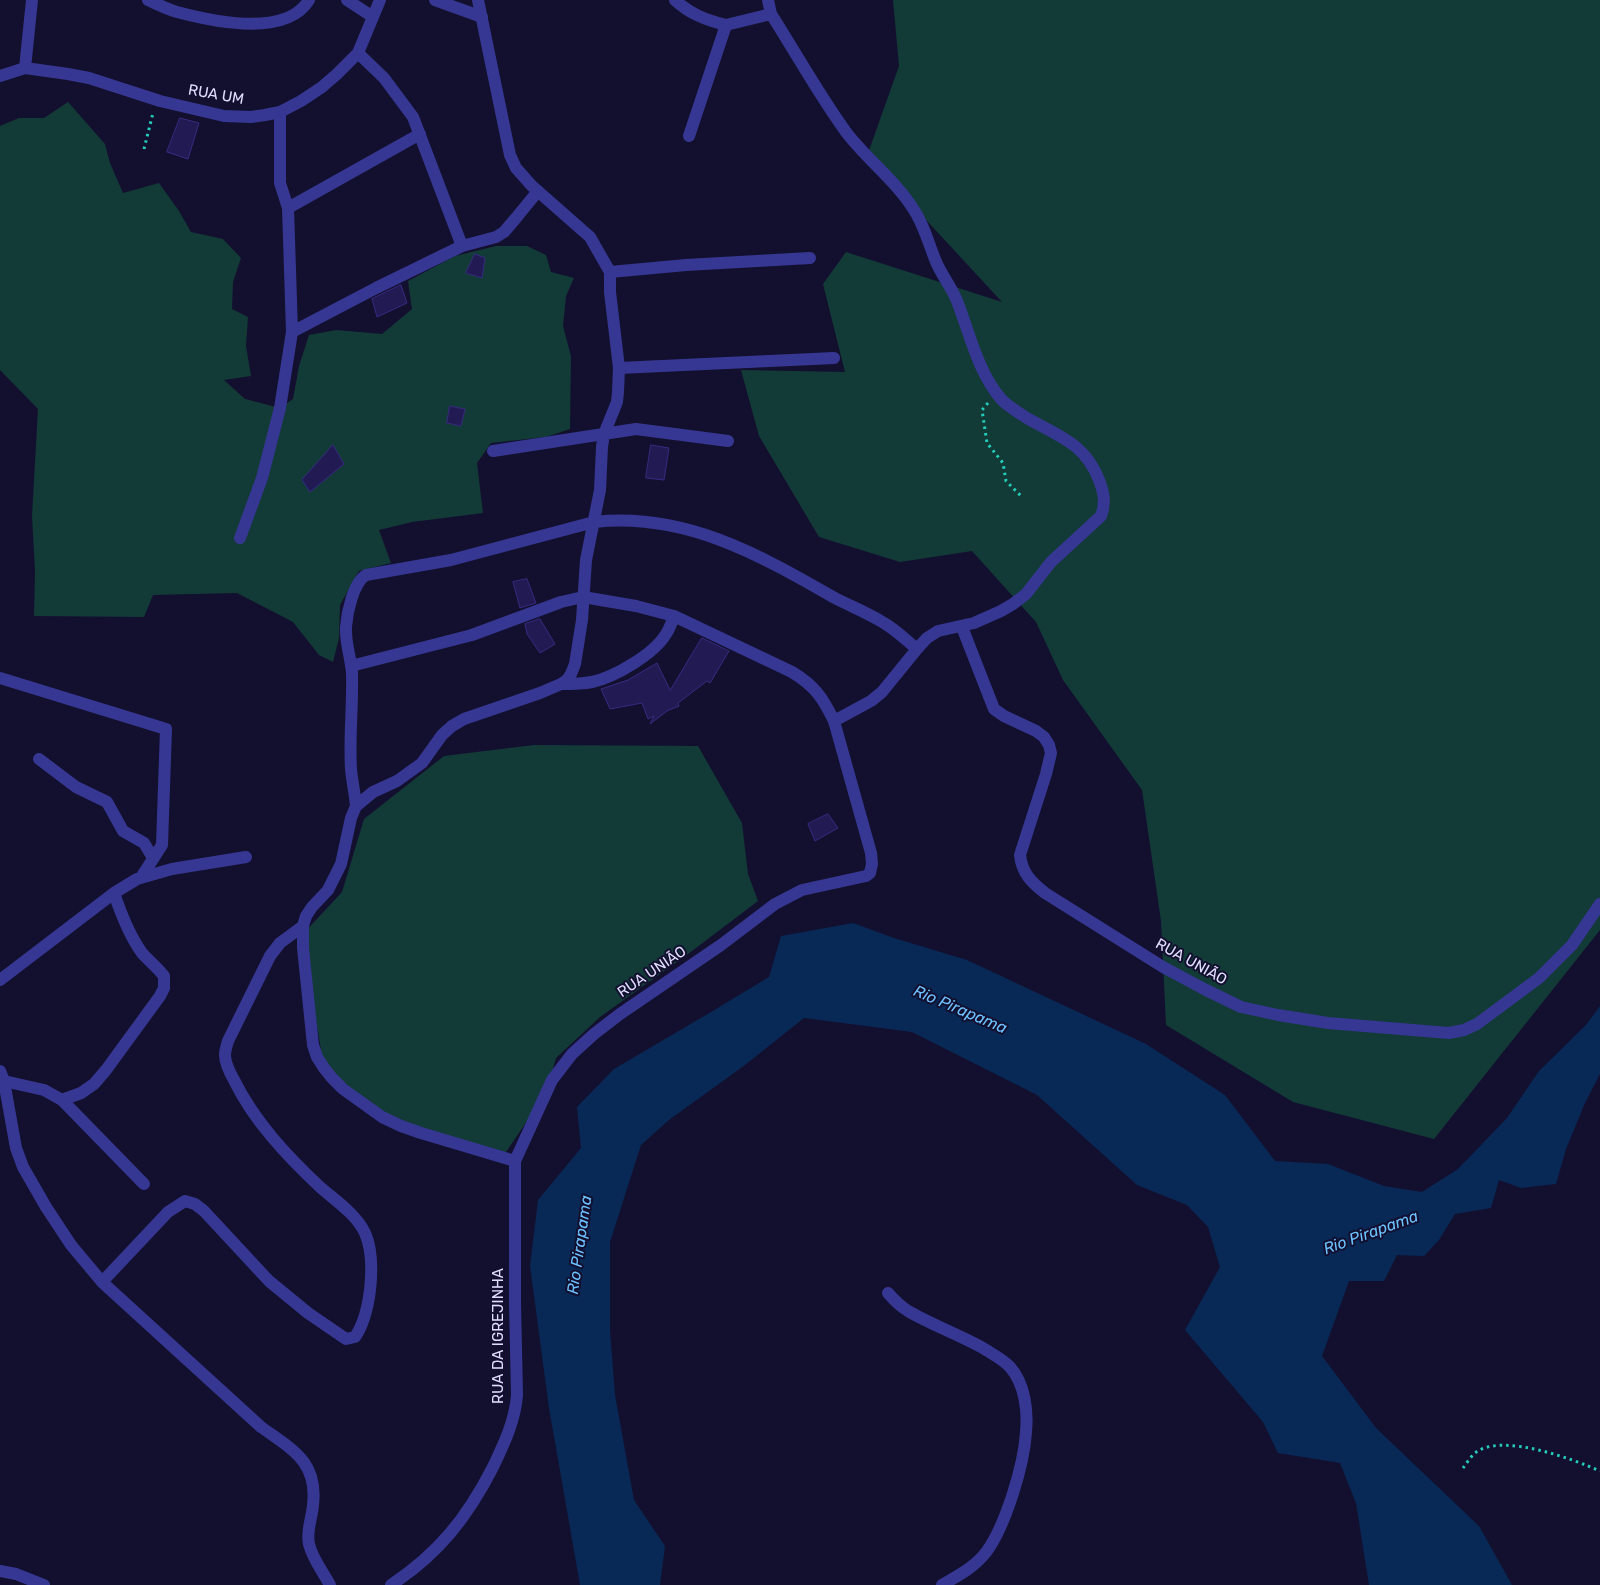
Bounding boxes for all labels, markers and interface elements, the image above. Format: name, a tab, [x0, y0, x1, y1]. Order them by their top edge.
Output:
street label: RUA UM	[187, 81, 245, 109]
street label: RUA UNIÃO	[1152, 935, 1230, 989]
street label: RUA UNIÃO	[614, 942, 690, 1002]
water label: Rio Pirapama	[910, 982, 1010, 1038]
water label: Rio Pirapama	[564, 1194, 596, 1296]
water label: Rio Pirapama	[1321, 1207, 1421, 1259]
street label: RUA DA IGREJINHA	[490, 1268, 508, 1404]

